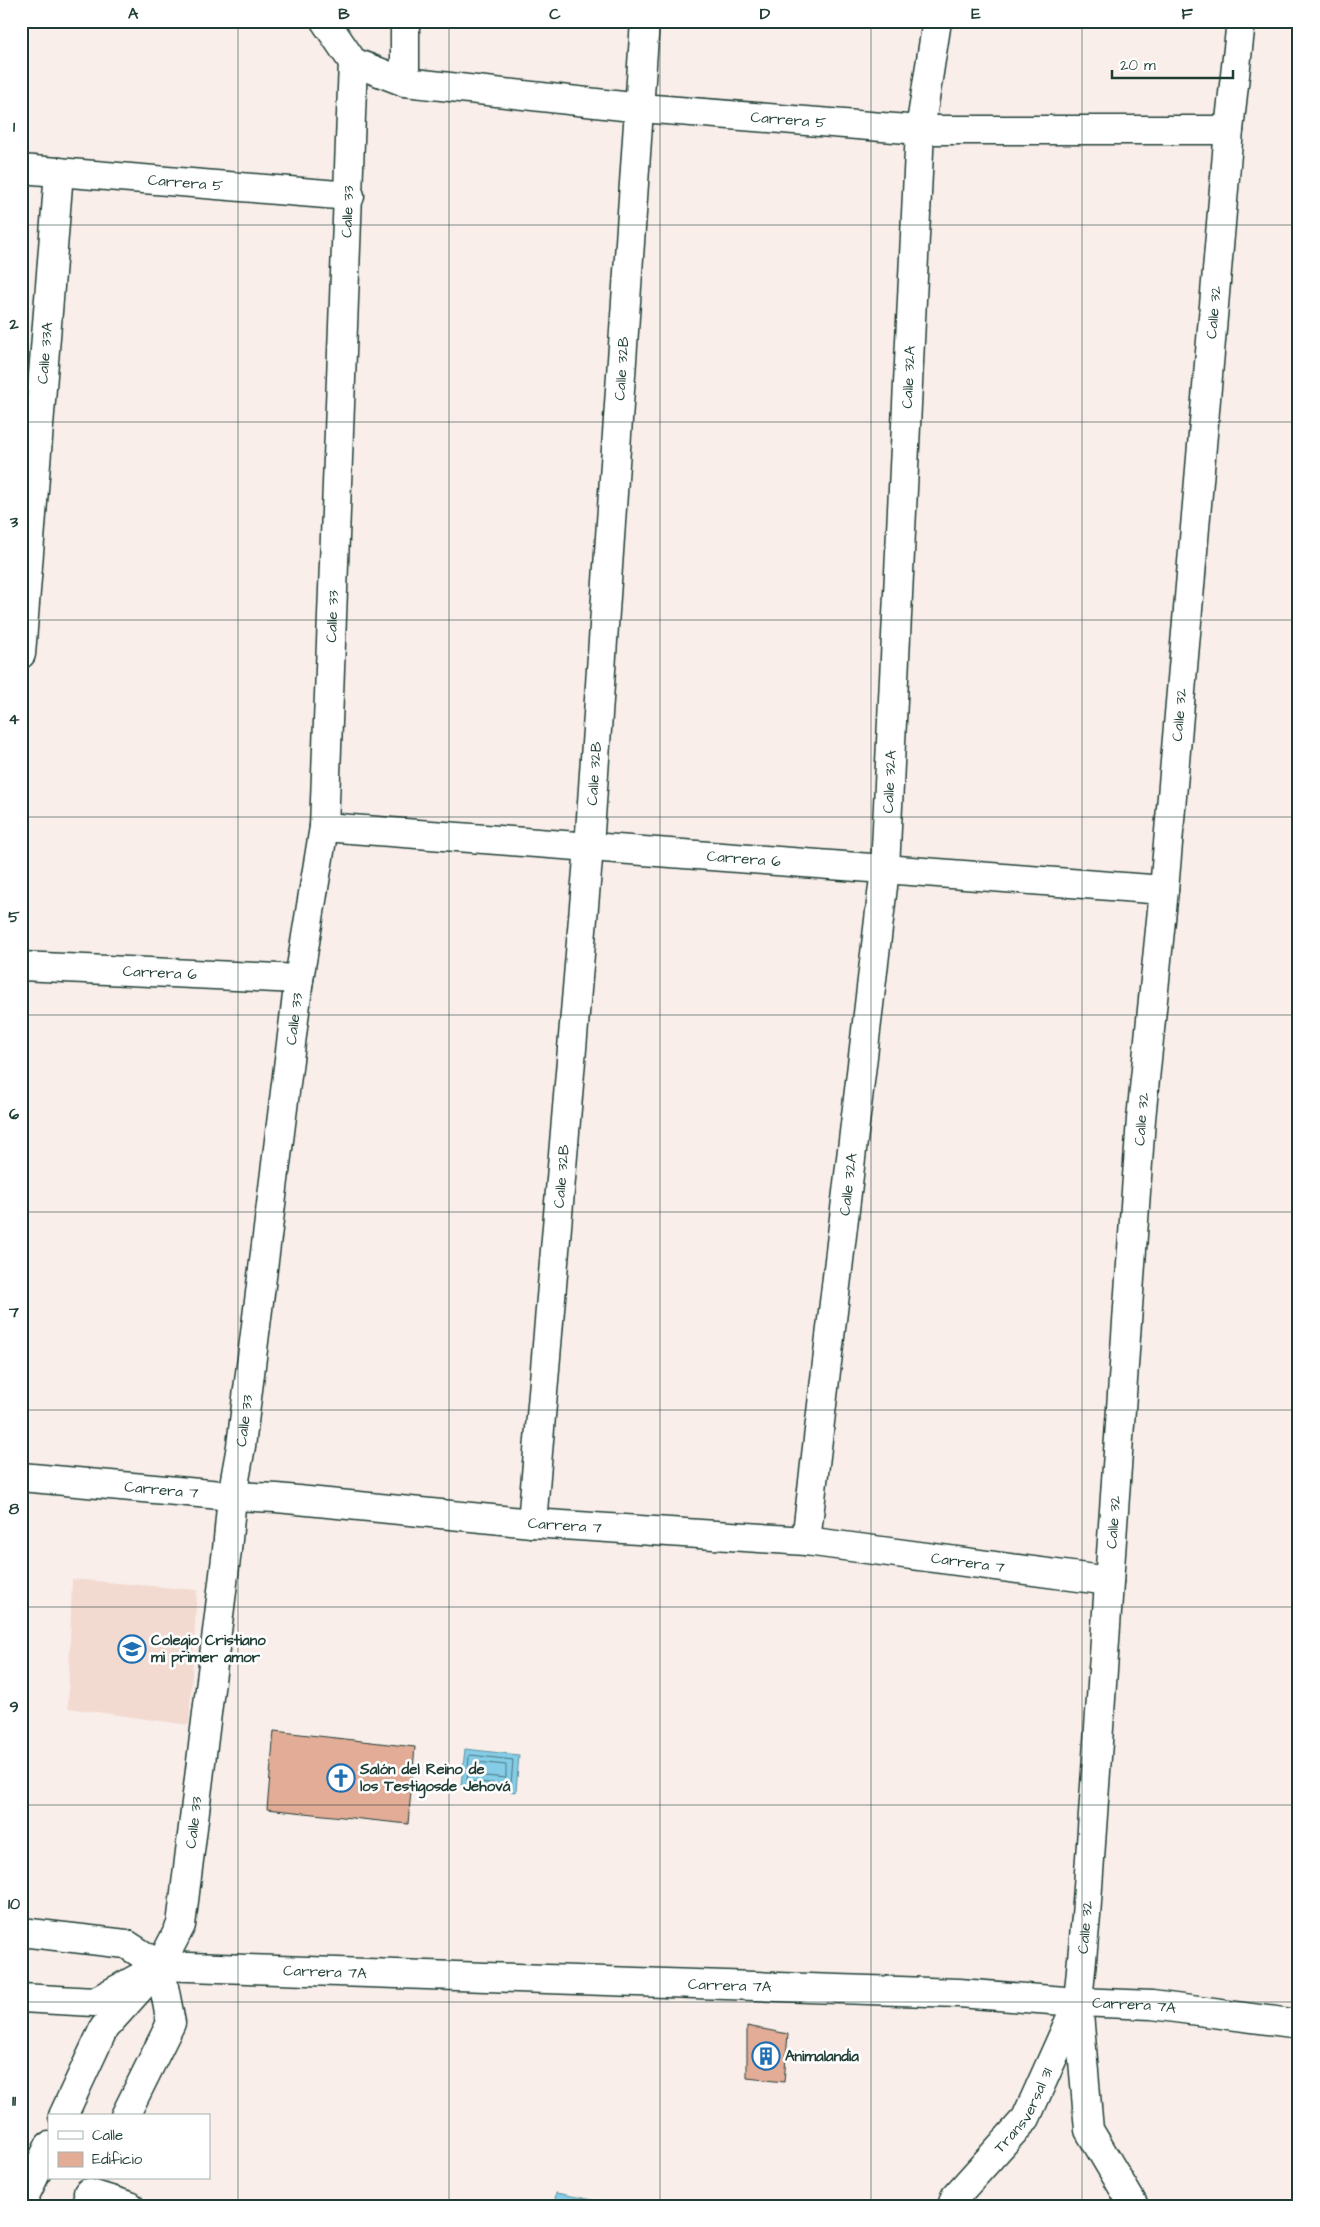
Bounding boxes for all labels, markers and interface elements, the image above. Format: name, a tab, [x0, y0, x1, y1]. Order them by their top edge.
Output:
text: A	[128, 3, 139, 25]
text: B	[338, 3, 350, 25]
text: C	[549, 3, 561, 25]
text: D	[760, 3, 771, 25]
text: E	[971, 3, 981, 25]
text: F	[1181, 3, 1193, 25]
scale bar	[1112, 48, 1234, 80]
text: 20 m	[1120, 55, 1156, 76]
street label: Carrera 5	[750, 107, 827, 134]
text: 1	[13, 116, 16, 138]
street label: Carrera 5	[147, 169, 224, 197]
street label: Calle 33	[336, 185, 359, 238]
street label: Calle 32	[1201, 284, 1227, 340]
text: 2	[8, 313, 19, 335]
street label: Calle 33A	[32, 321, 58, 385]
street label: Calle 32B	[609, 336, 635, 401]
street label: Calle 32A	[897, 345, 921, 409]
text: 3	[9, 511, 19, 533]
street label: Calle 33	[321, 589, 344, 643]
street label: Calle 32	[1167, 687, 1192, 742]
text: 4	[9, 708, 20, 730]
street label: Calle 32B	[582, 741, 607, 806]
street label: Calle 32A	[878, 749, 902, 814]
street label: Carrera 6	[706, 846, 782, 872]
text: 5	[8, 906, 20, 928]
street label: Carrera 6	[122, 961, 198, 985]
street label: Calle 33	[281, 991, 308, 1046]
street label: Calle 32	[1129, 1091, 1155, 1146]
text: 6	[9, 1103, 19, 1125]
street label: Calle 32B	[549, 1143, 575, 1209]
street label: Calle 32A	[834, 1152, 863, 1217]
text: 7	[8, 1301, 19, 1323]
street label: Calle 33	[231, 1393, 258, 1448]
street label: Carrera 7	[124, 1476, 199, 1504]
street label: Calle 32	[1101, 1494, 1126, 1549]
text: 8	[9, 1498, 20, 1520]
street label: Carrera 7	[527, 1513, 602, 1539]
street label: Carrera 7	[930, 1548, 1006, 1578]
place label: Colegio Cristiano mi primer amor	[151, 1630, 266, 1668]
school or university icon: Colegio Cristiano mi primer amor	[117, 1634, 147, 1664]
text: 9	[9, 1696, 19, 1718]
place label: Salón del Reino de los Testigosde Jehová	[359, 1759, 511, 1799]
church icon: Salón del Reino de los Testigosde Jehová	[326, 1763, 356, 1793]
street label: Calle 33	[180, 1795, 208, 1850]
text: 10	[8, 1893, 20, 1915]
street label: Calle 32	[1073, 1899, 1098, 1955]
street label: Carrera 7A	[283, 1960, 367, 1984]
street label: Carrera 7A	[687, 1974, 772, 1998]
street label: Carrera 7A	[1092, 1993, 1177, 2019]
building icon: Animalandia	[751, 2041, 781, 2071]
place label: Animalandia	[785, 2046, 859, 2067]
street label: Transversal 31	[989, 2064, 1058, 2158]
text: 11	[12, 2090, 17, 2112]
legend	[48, 2114, 210, 2180]
text: Calle	[92, 2125, 123, 2146]
text: Edificio	[92, 2149, 143, 2170]

